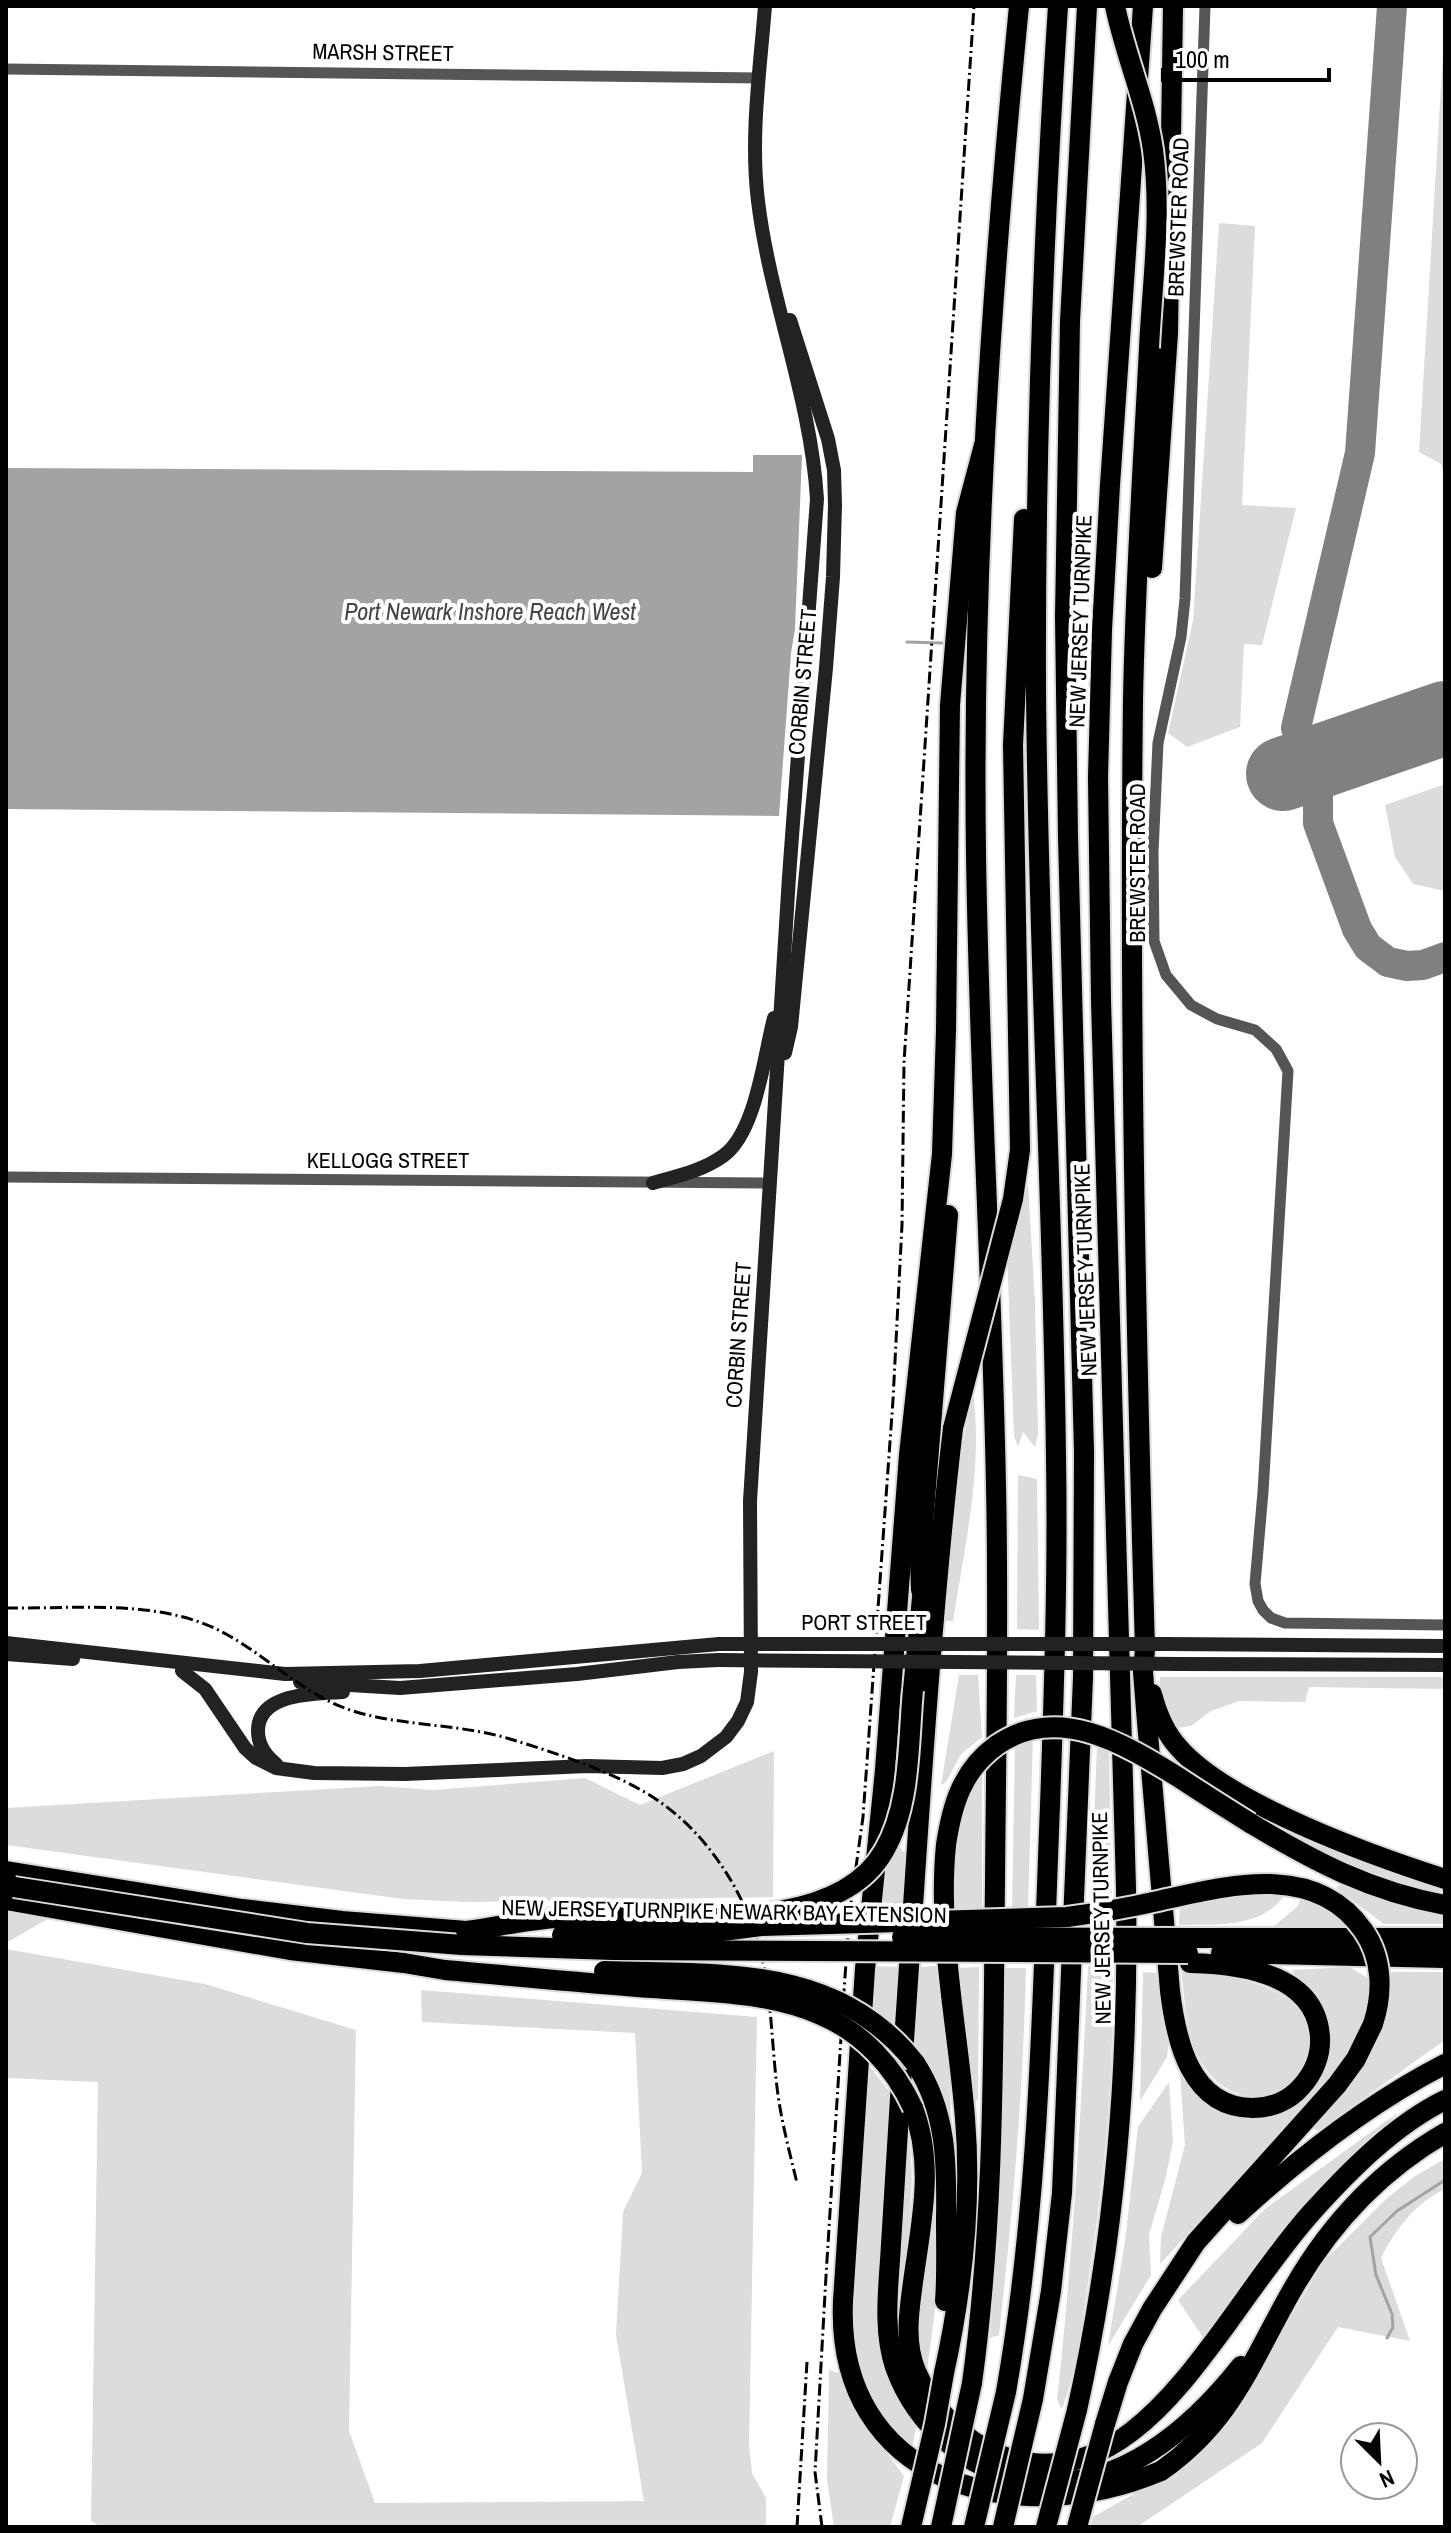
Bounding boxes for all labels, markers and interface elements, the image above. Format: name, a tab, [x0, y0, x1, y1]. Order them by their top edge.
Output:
scale bar	[1163, 32, 1329, 82]
street label: MARSH STREET	[312, 36, 454, 68]
text: 100 m	[1175, 43, 1230, 75]
street label: BREWSTER ROAD	[1160, 137, 1196, 297]
street label: NEW JERSEY TURNPIKE	[1061, 514, 1099, 728]
water label: Port Newark Inshore Reach West	[344, 595, 636, 627]
street label: CORBIN STREET	[781, 608, 823, 756]
street label: BREWSTER ROAD	[1122, 783, 1152, 943]
street label: KELLOGG STREET	[307, 1145, 469, 1175]
street label: NEW JERSEY TURNPIKE	[1066, 1163, 1104, 1377]
street label: CORBIN STREET	[718, 1261, 758, 1409]
street label: PORT STREET	[801, 1607, 927, 1637]
street label: NEW JERSEY TURNPIKE	[1084, 1811, 1118, 2025]
street label: NEW JERSEY TURNPIKE NEWARK BAY EXTENSION	[501, 1892, 947, 1930]
north arrow	[1339, 2421, 1419, 2501]
text: N	[1375, 2463, 1399, 2496]

